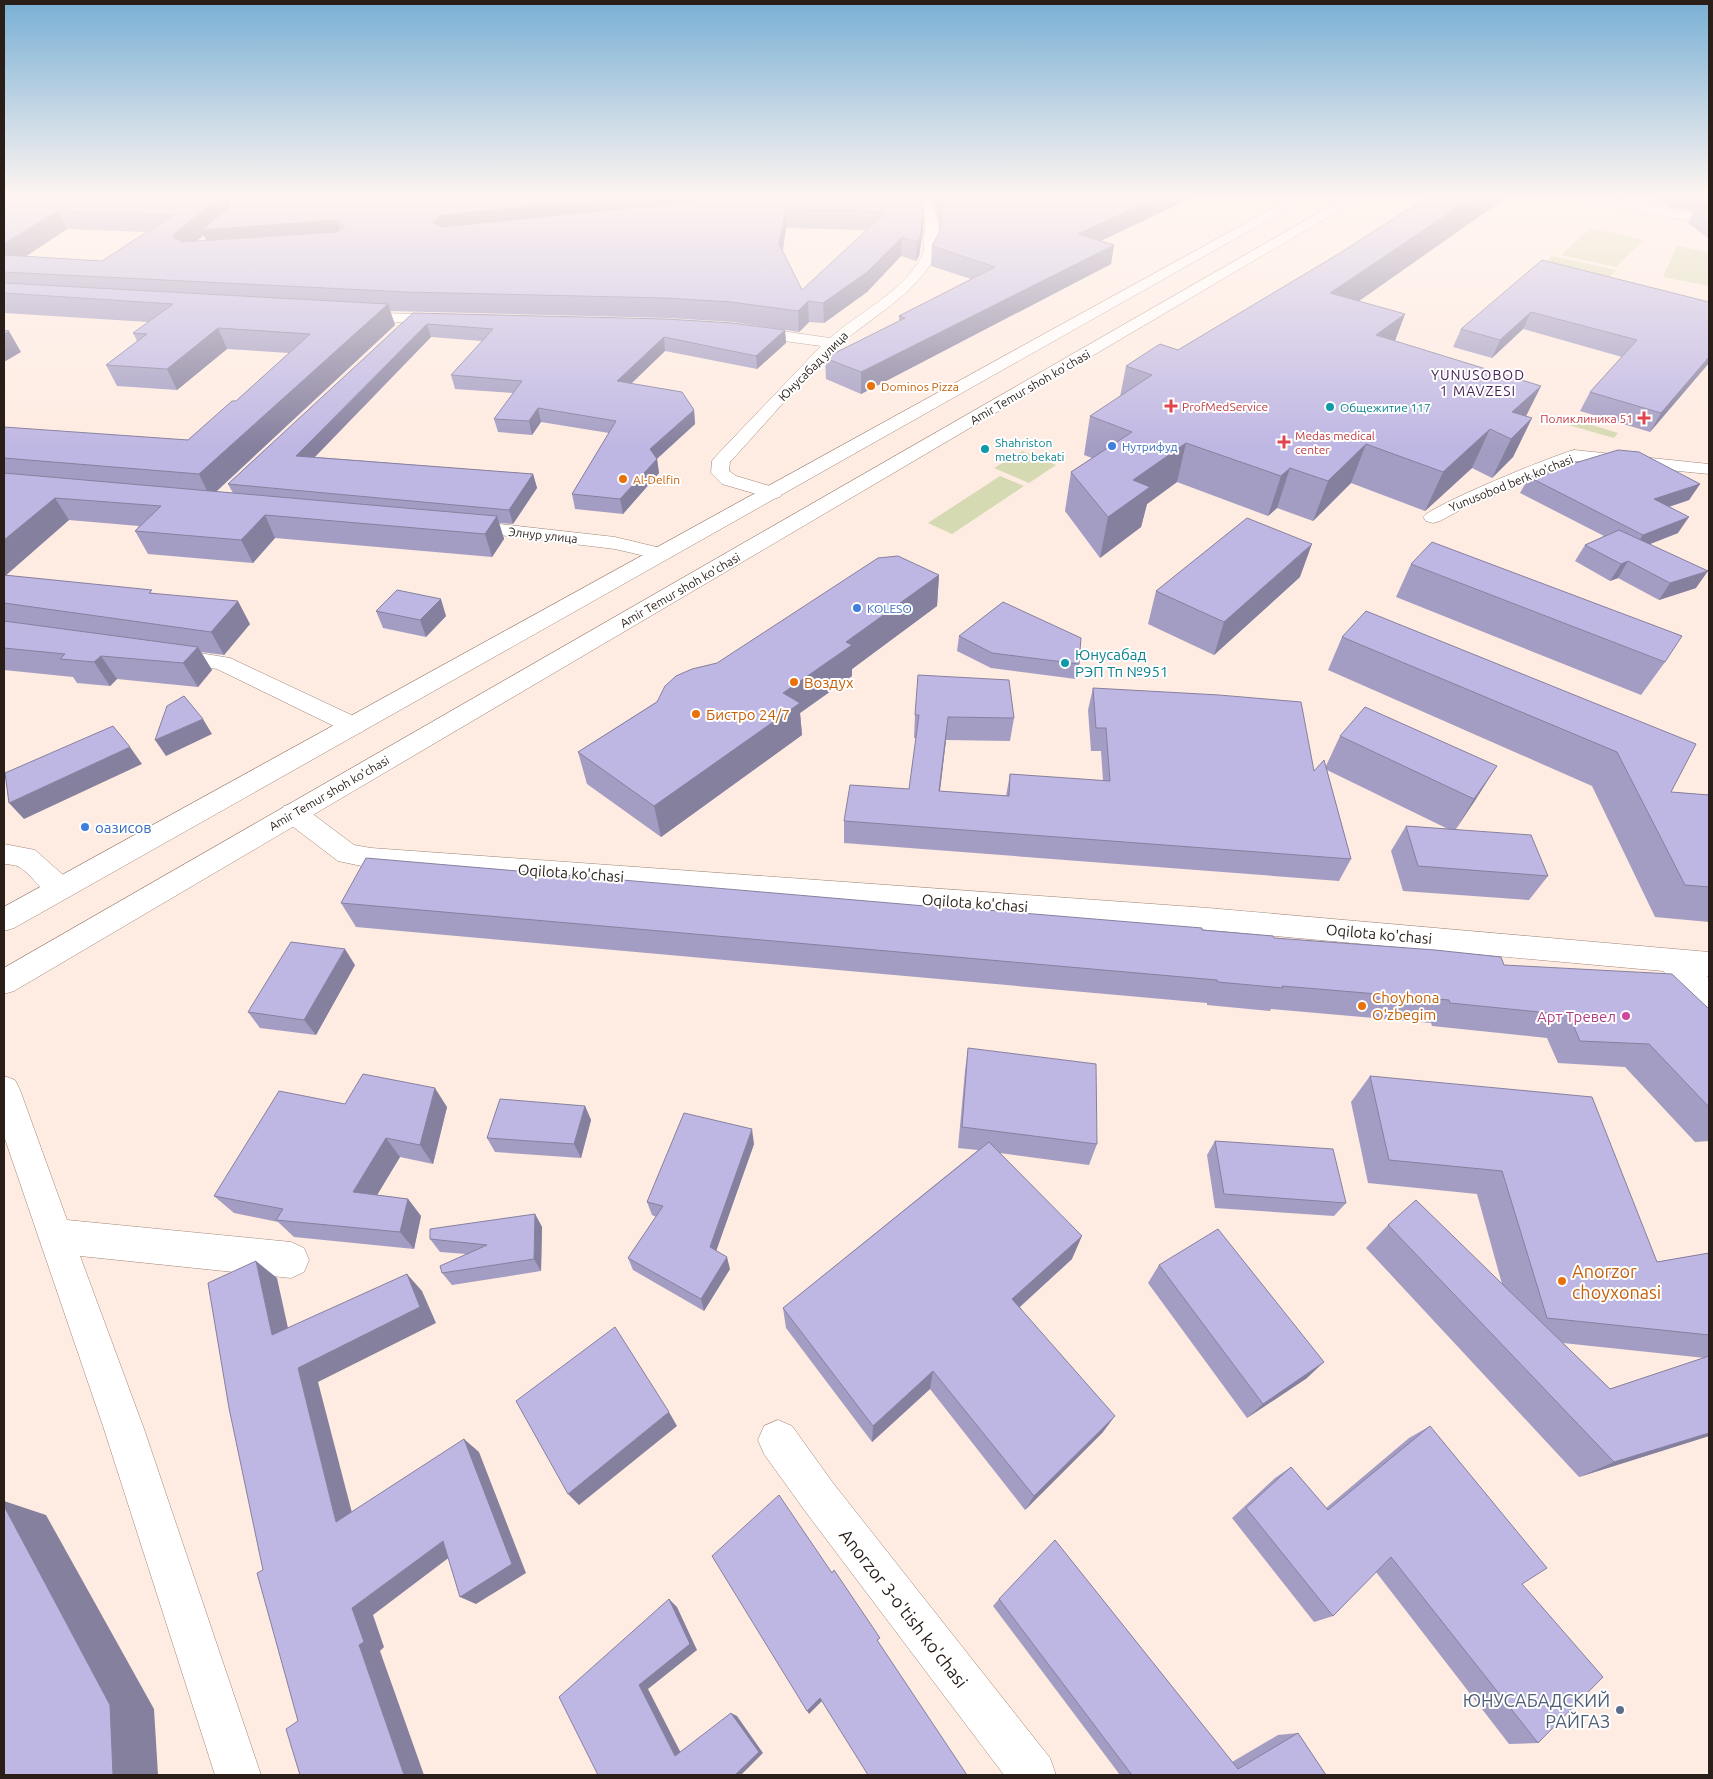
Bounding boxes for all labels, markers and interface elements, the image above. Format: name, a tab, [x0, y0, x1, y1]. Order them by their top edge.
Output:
street label: Юнусабад улица	[776, 329, 850, 403]
street label: Amir Temur shoh ko'chasi	[968, 347, 1092, 427]
district label: YUNUSOBOD 1 MAVZESI	[1431, 367, 1525, 399]
marker: Dominos Pizza	[865, 380, 877, 392]
place label: Dominos Pizza	[881, 380, 959, 393]
marker: ProfMedService	[1164, 399, 1178, 413]
place label: ProfMedService	[1182, 400, 1268, 413]
marker: Общежитие 117	[1324, 401, 1336, 413]
place label: Общежитие 117	[1340, 401, 1431, 414]
marker: Поликлиника 51	[1637, 411, 1651, 425]
place label: Поликлиника 51	[1540, 412, 1633, 425]
place label: Medas medical center	[1295, 429, 1375, 456]
marker: Medas medical center	[1277, 435, 1291, 449]
place label: Shahriston metro bekati	[995, 436, 1065, 463]
marker: Нутрифуд	[1106, 440, 1118, 452]
place label: Нутрифуд	[1122, 440, 1178, 453]
marker: Shahriston metro bekati	[979, 443, 991, 455]
street label: Yunusobod berk ko'chasi	[1447, 452, 1575, 514]
marker: Al-Delfin	[617, 473, 629, 485]
place label: Al-Delfin	[633, 473, 680, 486]
street label: Элнур улица	[508, 525, 578, 545]
street label: Amir Temur shoh ko'chasi	[618, 550, 742, 630]
marker: KOLESO	[851, 602, 863, 614]
place label: KOLESO	[867, 602, 912, 615]
place label: Юнусабад РЭП Тп №951	[1075, 646, 1168, 680]
marker: Юнусабад РЭП Тп №951	[1059, 657, 1071, 669]
place label: Воздух	[804, 674, 854, 691]
marker: Воздух	[788, 676, 800, 688]
place label: Бистро 24/7	[706, 706, 790, 723]
marker: Бистро 24/7	[690, 708, 702, 720]
street label: Amir Temur shoh ko'chasi	[267, 753, 391, 833]
place label: оазисов	[95, 819, 152, 836]
marker: оазисов	[79, 821, 91, 833]
street label: Oqilota ko'chasi	[517, 861, 625, 885]
street label: Oqilota ko'chasi	[921, 891, 1029, 915]
street label: Oqilota ko'chasi	[1325, 921, 1433, 947]
place label: Choyhona O'zbegim	[1372, 989, 1439, 1023]
marker: Choyhona O'zbegim	[1356, 1000, 1368, 1012]
place label: Арт Тревел	[1537, 1008, 1616, 1025]
marker: Арт Тревел	[1620, 1010, 1632, 1022]
place label: Anorzor choyxonasi	[1572, 1261, 1661, 1302]
marker: Anorzor choyxonasi	[1556, 1275, 1568, 1287]
street label: Anorzor 3-o'tish ko'chasi	[836, 1525, 972, 1691]
place label: ЮНУСАБАДСКИЙ РАЙГАЗ	[1463, 1690, 1610, 1731]
marker: ЮНУСАБАДСКИЙ РАЙГАЗ	[1614, 1704, 1626, 1716]

